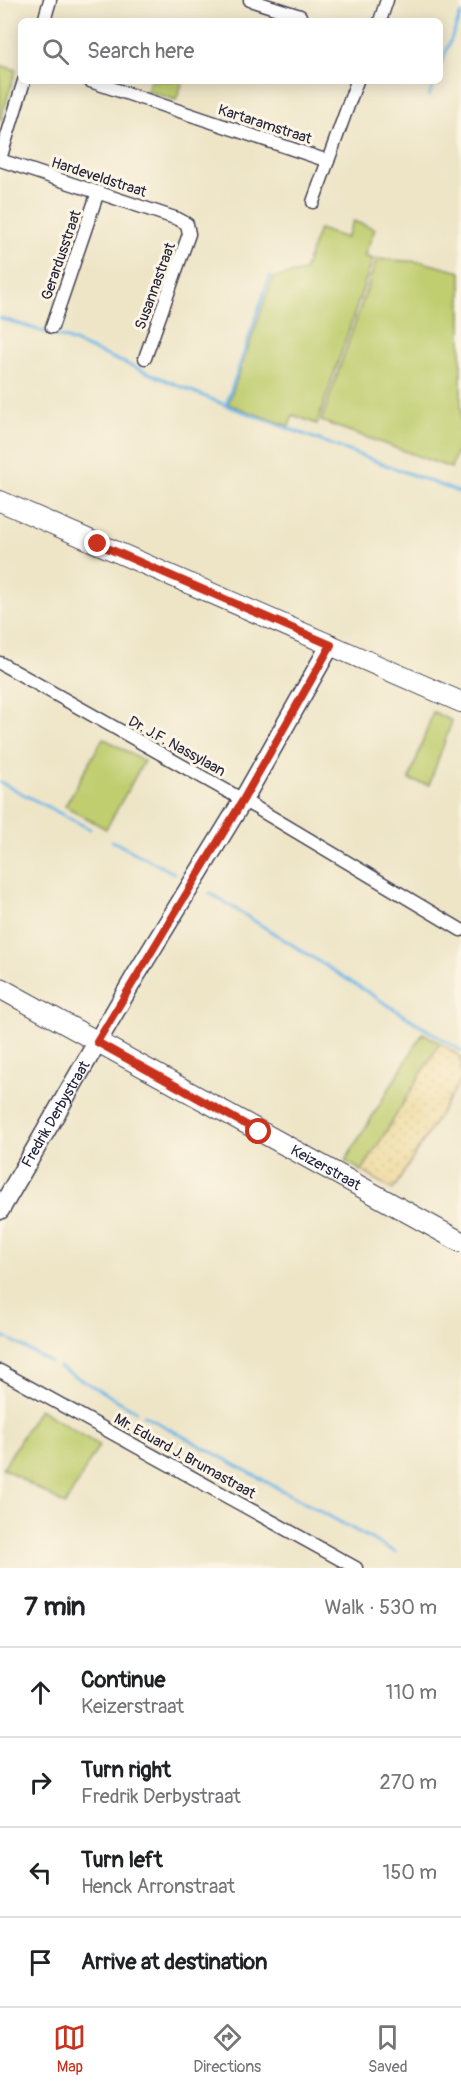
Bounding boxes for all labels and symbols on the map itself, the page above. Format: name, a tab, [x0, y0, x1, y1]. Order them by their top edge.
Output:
street label: Kartaramstraat	[216, 100, 315, 149]
street label: Hardeveldstraat	[49, 153, 150, 202]
street label: Gerardusstraat	[37, 207, 86, 303]
street label: Susannastraat	[131, 239, 180, 332]
route end	[84, 530, 110, 556]
street label: Dr. J.F. Nassylaan	[125, 712, 229, 781]
street label: Fredrik Derbystraat	[18, 1057, 95, 1171]
route start	[245, 1118, 271, 1144]
street label: Keizerstraat	[287, 1141, 365, 1195]
street label: Mr. Eduard J. Brumastraat	[111, 1410, 260, 1504]

